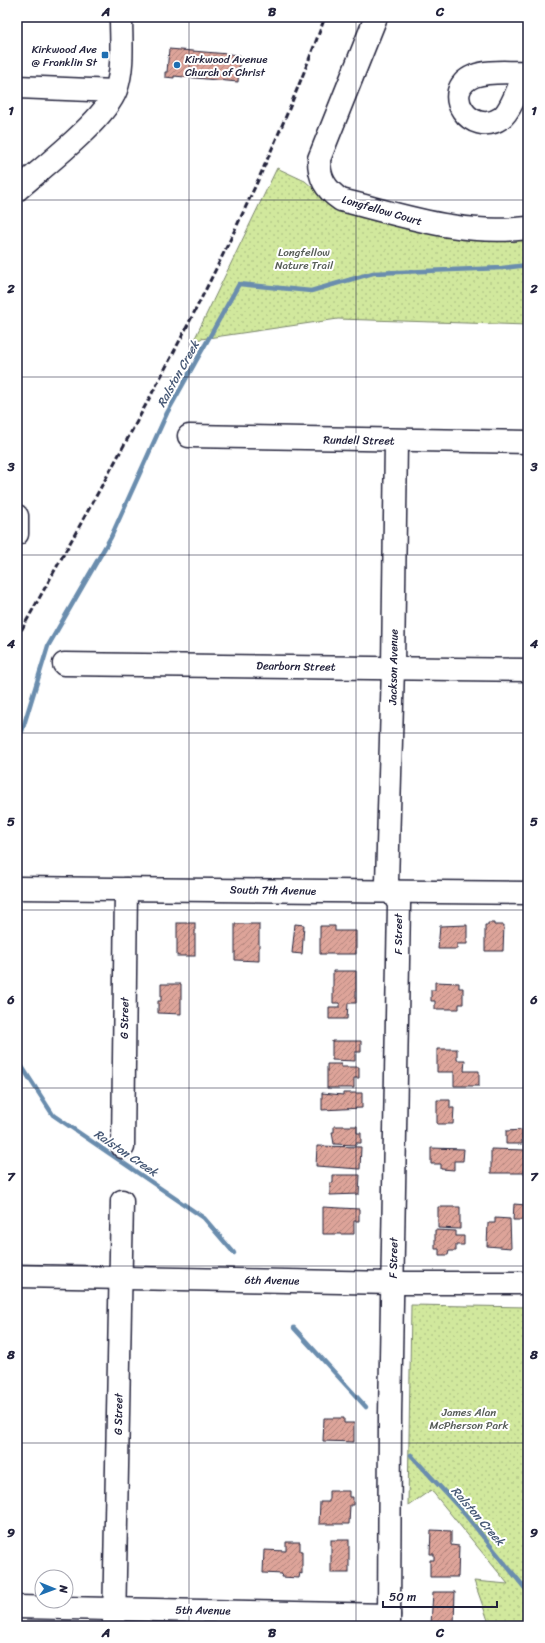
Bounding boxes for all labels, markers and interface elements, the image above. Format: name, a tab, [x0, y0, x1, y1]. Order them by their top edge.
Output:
text: A	[101, 0, 110, 23]
text: B	[268, 0, 277, 23]
text: C	[435, 0, 445, 23]
place label: Kirkwood Ave @ Franklin St	[32, 40, 98, 72]
marker: Kirkwood Ave @ Franklin St	[100, 50, 110, 60]
place label: Kirkwood Avenue Church of Christ	[185, 50, 268, 82]
marker: Kirkwood Avenue Church of Christ	[172, 60, 182, 70]
text: 1	[8, 99, 14, 122]
text: 1	[531, 99, 537, 122]
street label: Longfellow Court	[340, 190, 424, 231]
park label: Longfellow Nature Trail	[275, 243, 334, 275]
text: 2	[6, 277, 15, 300]
text: 2	[529, 277, 538, 300]
water label: Ralston Creek	[151, 336, 206, 411]
street label: Rundell Street	[323, 430, 395, 451]
text: 3	[6, 455, 15, 478]
text: 3	[529, 455, 538, 478]
street label: Jackson Avenue	[383, 628, 404, 706]
text: 4	[6, 632, 16, 655]
text: 4	[529, 632, 539, 655]
street label: Dearborn Street	[256, 656, 336, 677]
text: 5	[7, 810, 15, 833]
text: 5	[530, 810, 538, 833]
street label: South 7th Avenue	[230, 880, 317, 901]
street label: F Street	[389, 913, 408, 954]
text: 6	[6, 988, 15, 1011]
text: 6	[529, 988, 538, 1011]
street label: G Street	[115, 996, 134, 1039]
water label: Ralston Creek	[89, 1123, 163, 1183]
text: 7	[7, 1165, 16, 1188]
text: 7	[530, 1165, 539, 1188]
street label: F Street	[384, 1237, 403, 1279]
street label: 6th Avenue	[244, 1271, 300, 1290]
text: 8	[6, 1343, 15, 1366]
text: 8	[529, 1343, 538, 1366]
street label: G Street	[109, 1392, 128, 1435]
park label: James Alan McPherson Park	[430, 1403, 509, 1435]
water label: Ralston Creek	[446, 1481, 511, 1551]
text: 9	[7, 1521, 15, 1544]
text: 9	[530, 1521, 538, 1544]
north arrow	[34, 1569, 74, 1609]
scale bar	[383, 1583, 497, 1609]
text: N	[54, 1584, 73, 1594]
text: 50 m	[389, 1586, 416, 1608]
street label: 5th Avenue	[175, 1601, 231, 1620]
text: A	[101, 1621, 110, 1643]
text: B	[268, 1621, 277, 1643]
text: C	[435, 1621, 445, 1643]

